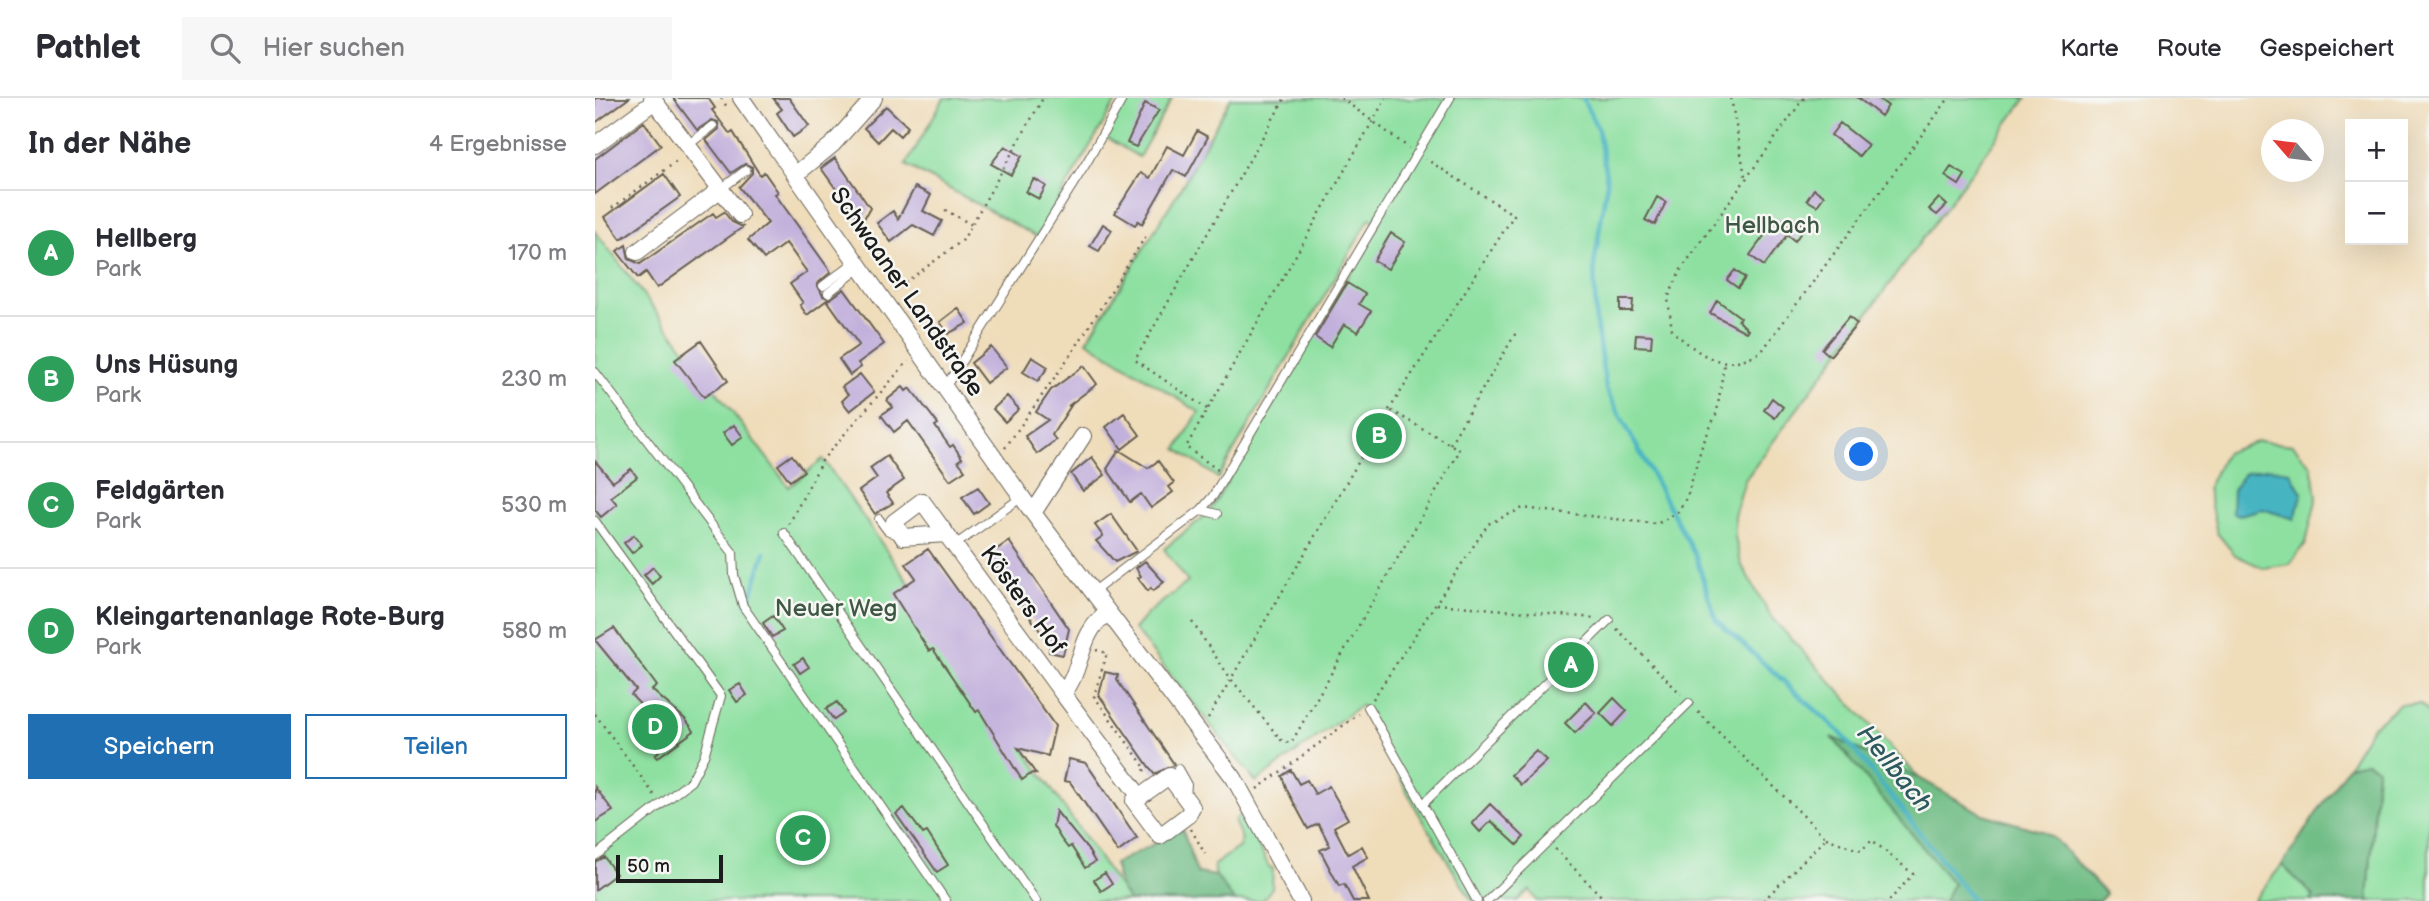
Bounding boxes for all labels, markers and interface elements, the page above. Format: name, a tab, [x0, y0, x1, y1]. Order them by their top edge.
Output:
search box	[182, 17, 672, 80]
text: Pathlet	[35, 28, 140, 68]
icon: search	[206, 29, 244, 67]
text: Hier suchen	[262, 33, 405, 64]
text: Karte	[2060, 34, 2119, 63]
text: Route	[2157, 34, 2222, 63]
text: Gespeichert	[2260, 34, 2394, 63]
north arrow	[2261, 119, 2324, 182]
map controls	[2345, 119, 2408, 245]
button: +	[2345, 119, 2408, 182]
text: In der Nähe	[28, 126, 191, 162]
text: 4 Ergebnisse	[429, 130, 567, 158]
street label: Schwaaner Landstraße	[824, 182, 990, 402]
button: −	[2345, 182, 2408, 245]
park label: Hellbach	[1724, 211, 1820, 240]
text: Hellberg	[95, 224, 197, 255]
text: A	[44, 239, 58, 267]
text: 170 m	[508, 239, 567, 267]
text: Park	[95, 255, 141, 283]
text: Uns Hüsung	[95, 350, 238, 381]
text: B	[43, 365, 59, 393]
text: 230 m	[501, 365, 567, 393]
text: Park	[95, 381, 141, 409]
pin: B	[1356, 410, 1402, 462]
your location	[1844, 437, 1878, 471]
text: Feldgärten	[95, 476, 225, 507]
text: C	[43, 491, 59, 519]
text: 530 m	[501, 491, 567, 519]
text: Park	[95, 507, 141, 535]
street label: Kösters Hof	[974, 540, 1072, 660]
park label: Neuer Weg	[775, 594, 897, 623]
text: Kleingartenanlage Rote-Burg	[95, 602, 445, 633]
text: D	[43, 617, 59, 645]
text: 580 m	[502, 617, 567, 645]
text: Park	[95, 633, 141, 661]
pin: A	[1548, 639, 1594, 691]
pin: D	[632, 701, 678, 753]
button: Speichern	[28, 714, 291, 779]
button: Teilen	[305, 714, 567, 779]
water label: Hellbach	[1849, 719, 1939, 819]
pin: C	[780, 812, 826, 864]
scale bar	[616, 852, 723, 884]
text: 50 m	[627, 855, 670, 878]

